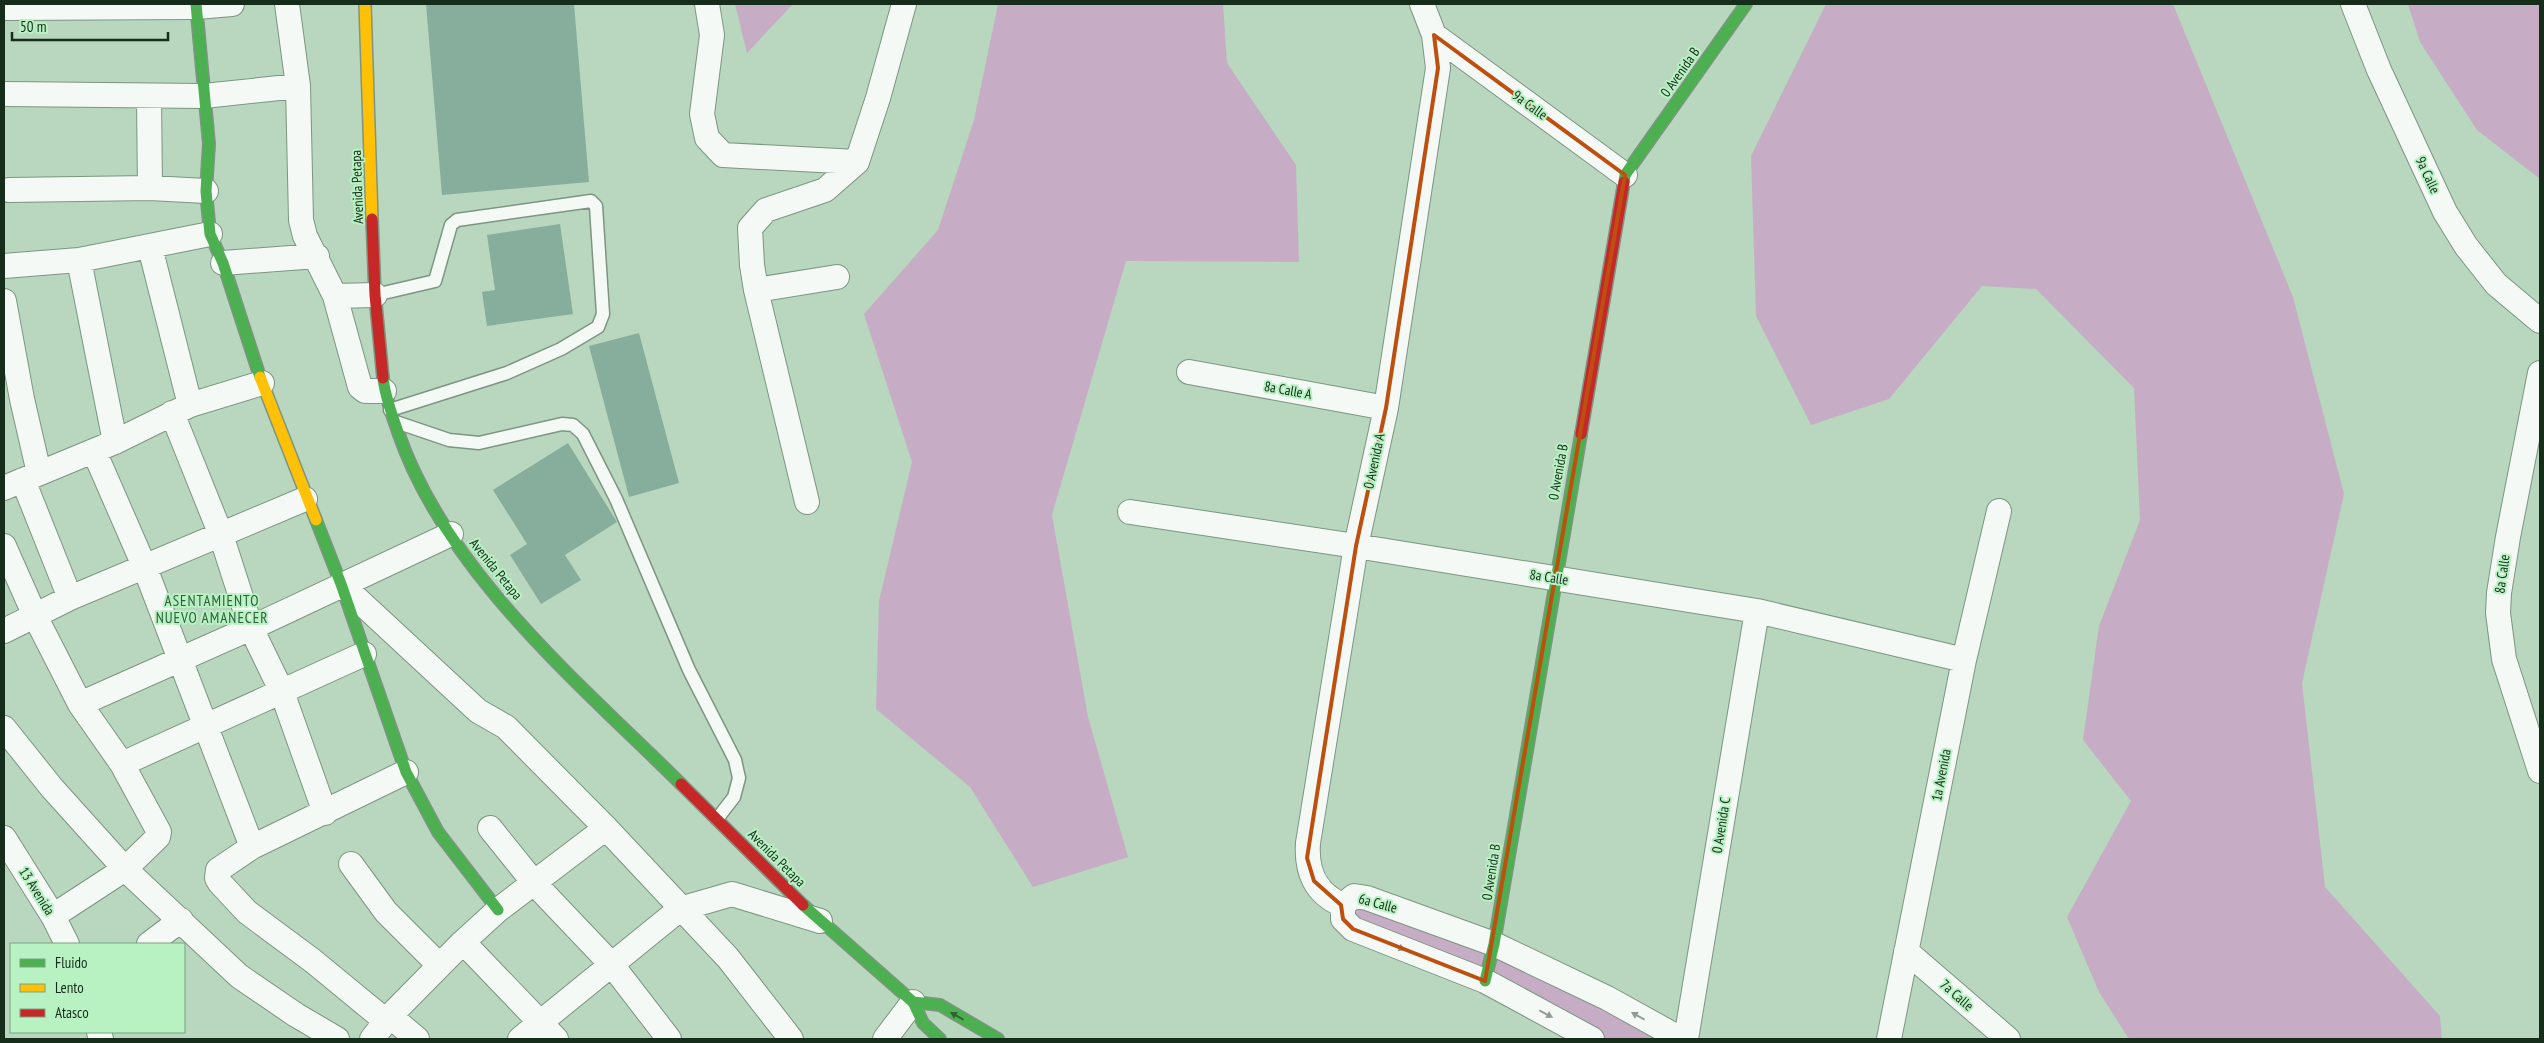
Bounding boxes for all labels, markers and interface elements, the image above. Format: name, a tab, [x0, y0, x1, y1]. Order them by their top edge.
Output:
scale bar	[12, 10, 169, 42]
text: 50 m	[20, 17, 46, 36]
street label: 0 Avenida B	[1656, 44, 1704, 100]
street label: 9a Calle	[1509, 86, 1551, 124]
street label: Avenida Petapa	[347, 150, 367, 224]
street label: 9a Calle	[2412, 154, 2444, 197]
street label: 8a Calle A	[1263, 377, 1314, 403]
street label: 0 Avenida A	[1359, 431, 1389, 490]
street label: 0 Avenida B	[1544, 443, 1572, 501]
street label: Avenida Petapa	[466, 535, 526, 603]
street label: 8a Calle	[2490, 553, 2514, 595]
street label: 8a Calle	[1528, 565, 1570, 589]
district label: ASENTAMIENTO NUEVO AMANECER	[156, 591, 268, 627]
street label: 1a Avenida	[1927, 747, 1955, 803]
street label: 0 Avenida C	[1708, 795, 1734, 854]
street label: Avenida Petapa	[744, 825, 810, 891]
street label: 0 Avenida B	[1478, 843, 1504, 901]
street label: 13 Avenida	[15, 864, 59, 918]
street label: 6a Calle	[1357, 889, 1399, 917]
legend	[10, 943, 185, 1033]
one-way arrow	[1391, 943, 1406, 951]
text: Fluido	[55, 953, 87, 972]
street label: 7a Calle	[1936, 975, 1978, 1015]
text: Lento	[55, 978, 84, 997]
text: Atasco	[55, 1003, 89, 1022]
one-way arrow	[1539, 1009, 1553, 1018]
one-way arrow	[951, 1011, 964, 1020]
one-way arrow	[1631, 1011, 1645, 1020]

